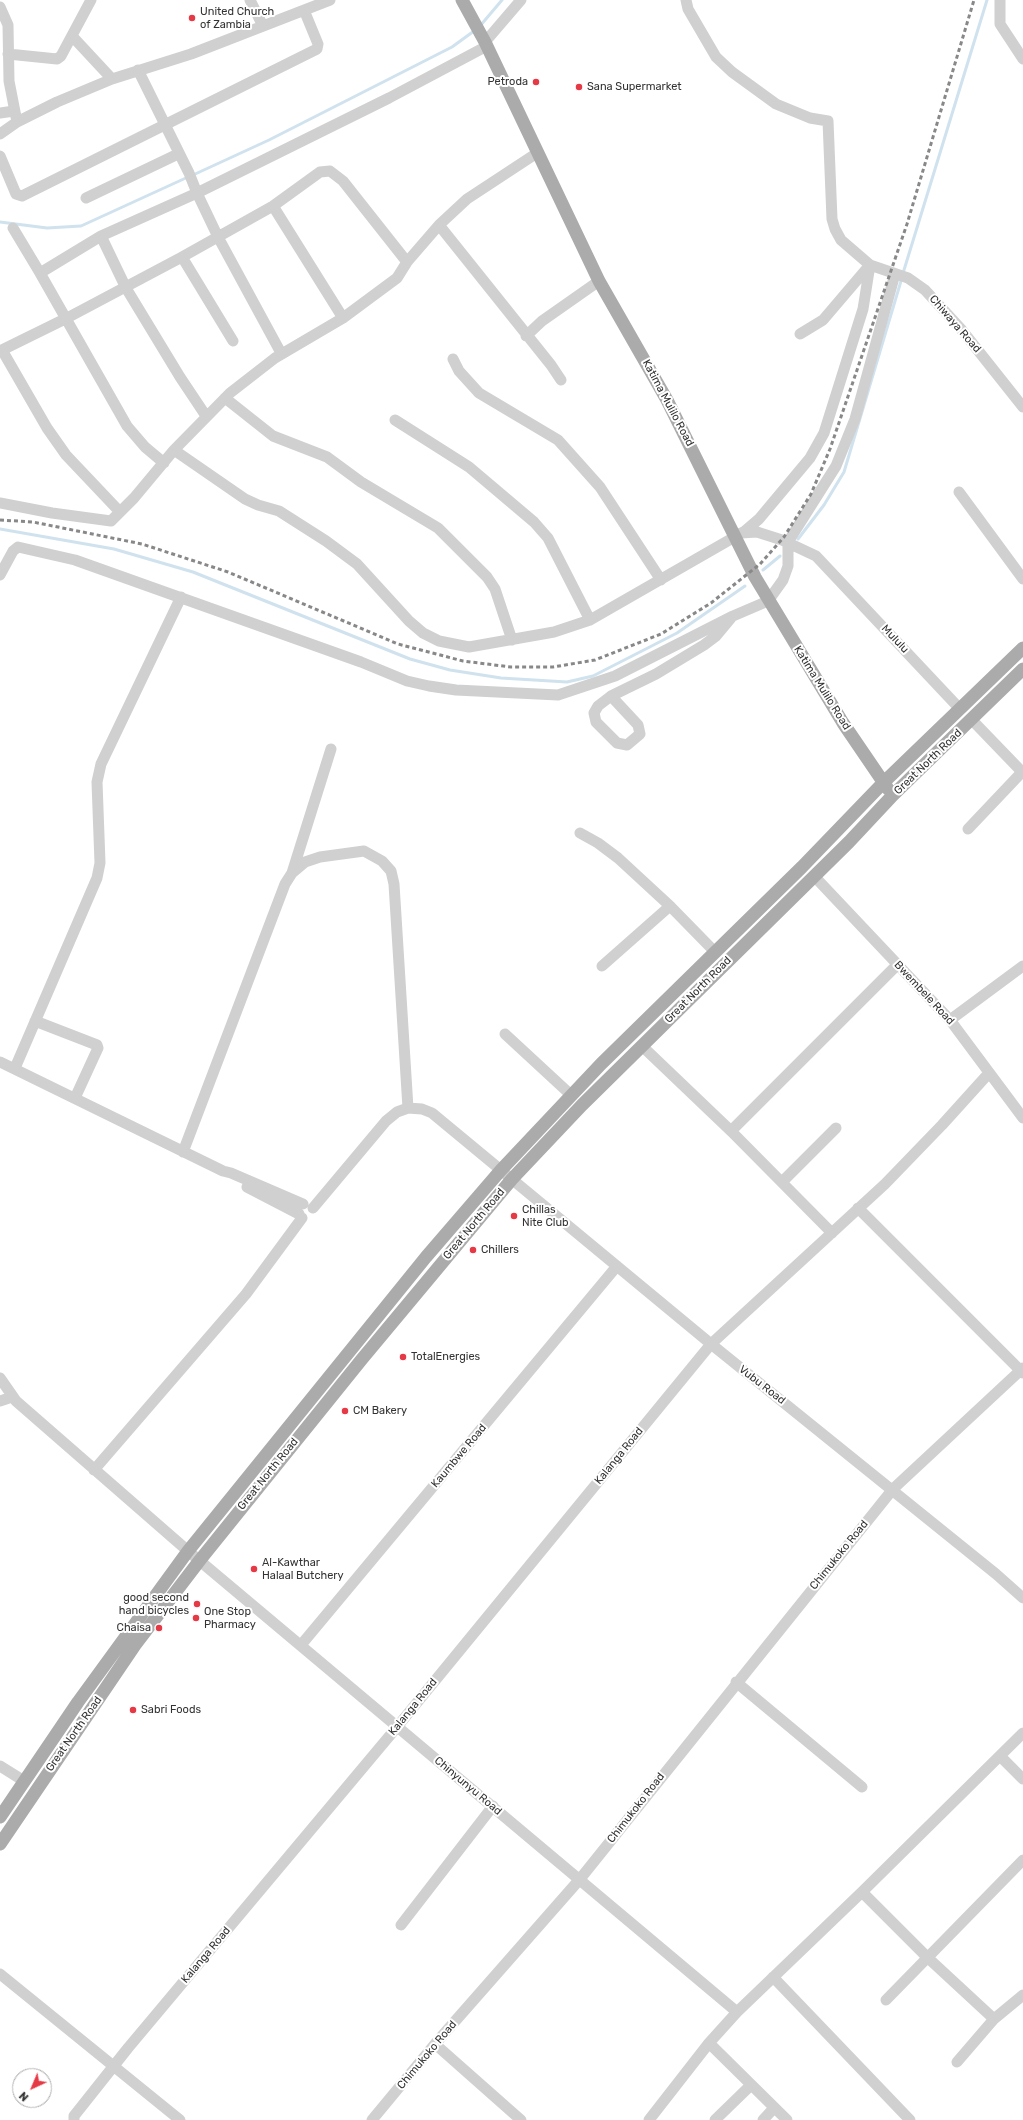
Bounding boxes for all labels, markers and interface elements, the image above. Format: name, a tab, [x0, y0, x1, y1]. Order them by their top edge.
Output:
place label: United Church of Zambia	[200, 5, 274, 31]
marker: United Church of Zambia	[187, 13, 197, 23]
place label: Petroda	[488, 75, 528, 89]
marker: Petroda	[531, 77, 541, 87]
place label: Sana Supermarket	[587, 80, 682, 94]
marker: Sana Supermarket	[574, 82, 584, 92]
street label: Chiwaya Road	[926, 293, 984, 355]
street label: Katima Mulilo Road	[640, 357, 696, 449]
street label: Mululu	[879, 622, 911, 656]
street label: Katima Mulilo Road	[791, 644, 853, 732]
street label: Great North Road	[892, 726, 964, 798]
street label: Great North Road	[662, 954, 734, 1026]
street label: Bwembele Road	[891, 958, 957, 1028]
street label: Great North Road	[440, 1186, 508, 1262]
place label: Chillas Nite Club	[522, 1203, 569, 1229]
marker: Chillas Nite Club	[509, 1211, 519, 1221]
place label: Chillers	[481, 1243, 519, 1257]
marker: Chillers	[468, 1245, 478, 1255]
place label: TotalEnergies	[411, 1350, 480, 1364]
marker: TotalEnergies	[398, 1352, 408, 1362]
street label: Vubu Road	[736, 1363, 788, 1407]
place label: CM Bakery	[353, 1404, 407, 1418]
marker: CM Bakery	[340, 1406, 350, 1416]
street label: Kaumbwe Road	[429, 1422, 489, 1490]
street label: Kalanga Road	[592, 1425, 646, 1487]
street label: Great North Road	[235, 1435, 301, 1513]
street label: Chimukoko Road	[807, 1518, 871, 1592]
place label: Al-Kawthar Halaal Butchery	[262, 1556, 344, 1582]
marker: Al-Kawthar Halaal Butchery	[249, 1564, 259, 1574]
place label: good second hand bicycles	[119, 1591, 189, 1617]
marker: good second hand bicycles	[192, 1599, 202, 1609]
place label: One Stop Pharmacy	[204, 1605, 256, 1631]
marker: One Stop Pharmacy	[191, 1613, 201, 1623]
place label: Chaisa	[117, 1621, 151, 1635]
marker: Chaisa	[154, 1623, 164, 1633]
street label: Kalanga Road	[386, 1676, 440, 1738]
street label: Great North Road	[43, 1694, 105, 1774]
place label: Sabri Foods	[141, 1703, 201, 1717]
marker: Sabri Foods	[128, 1705, 138, 1715]
street label: Chinyunyu Road	[432, 1754, 504, 1818]
street label: Chimukoko Road	[605, 1770, 667, 1846]
street label: Kalanga Road	[179, 1924, 233, 1986]
street label: Chimukoko Road	[395, 2018, 459, 2092]
north arrow	[12, 2068, 52, 2108]
text: N	[17, 2089, 31, 2104]

